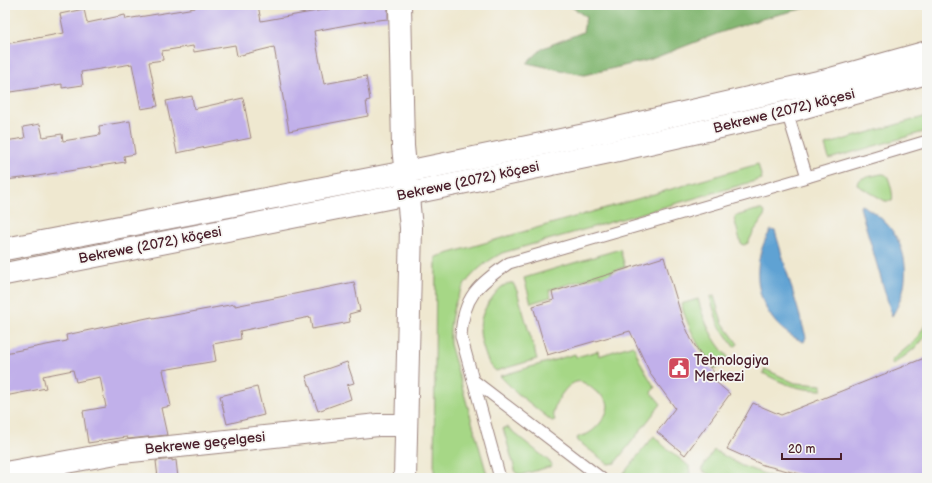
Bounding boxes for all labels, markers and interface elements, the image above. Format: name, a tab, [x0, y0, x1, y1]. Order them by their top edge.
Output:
street label: Bekrewe (2072) köçesi	[711, 85, 857, 137]
street label: Bekrewe (2072) köçesi	[395, 158, 541, 204]
street label: Bekrewe (2072) köçesi	[77, 223, 223, 267]
place label: Tehnologiya Merkezi	[694, 352, 769, 385]
public building icon: Tehnologiya Merkezi	[666, 355, 692, 381]
street label: Bekrewe geçelgesi	[144, 428, 266, 458]
scale bar	[782, 435, 841, 461]
text: 20 m	[788, 442, 815, 457]

